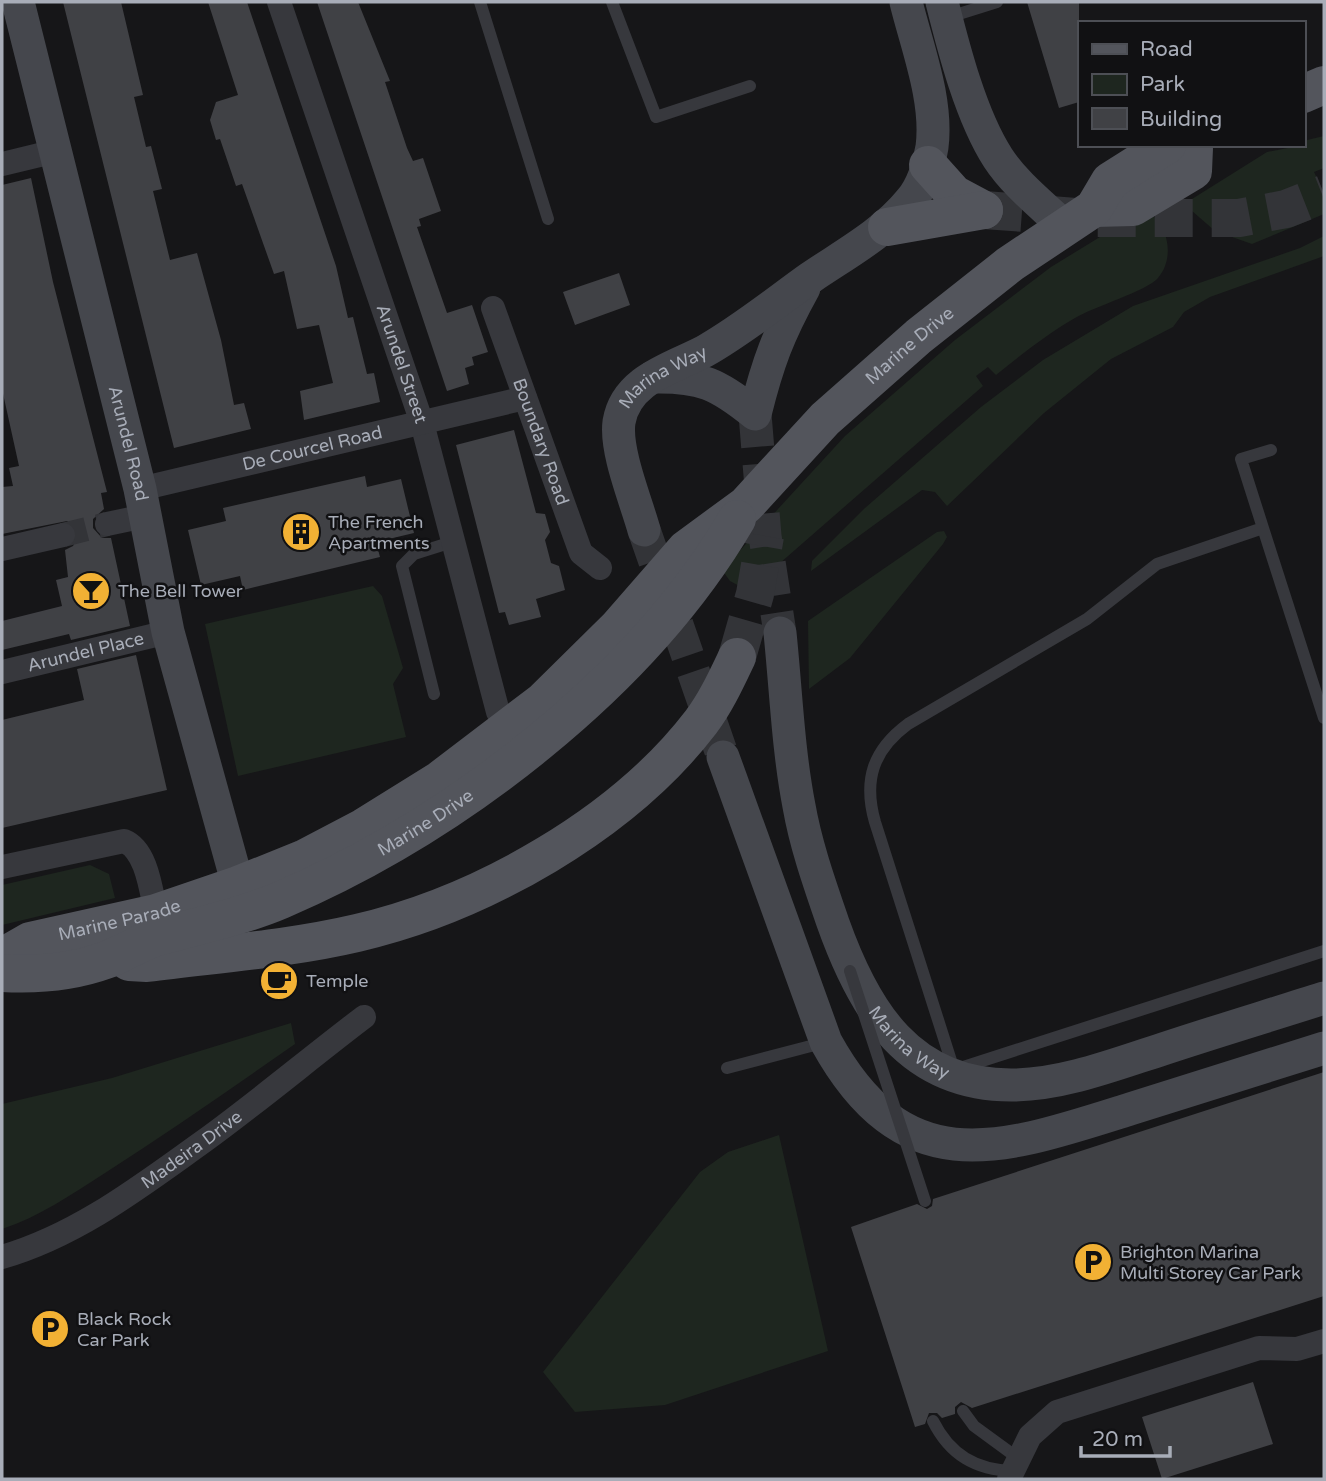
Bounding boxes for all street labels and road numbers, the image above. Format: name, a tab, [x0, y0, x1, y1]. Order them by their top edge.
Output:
street label: Arundel Street	[371, 301, 432, 426]
street label: Marine Drive	[861, 302, 958, 389]
street label: Marina Way	[614, 341, 711, 413]
street label: Boundary Road	[508, 375, 574, 508]
street label: Arundel Road	[104, 383, 153, 503]
street label: De Courcel Road	[240, 421, 384, 475]
street label: Arundel Place	[25, 627, 146, 677]
street label: Marine Drive	[373, 784, 478, 861]
street label: Marine Parade	[56, 894, 183, 945]
street label: Marina Way	[864, 1002, 953, 1084]
street label: Madeira Drive	[137, 1105, 246, 1194]

